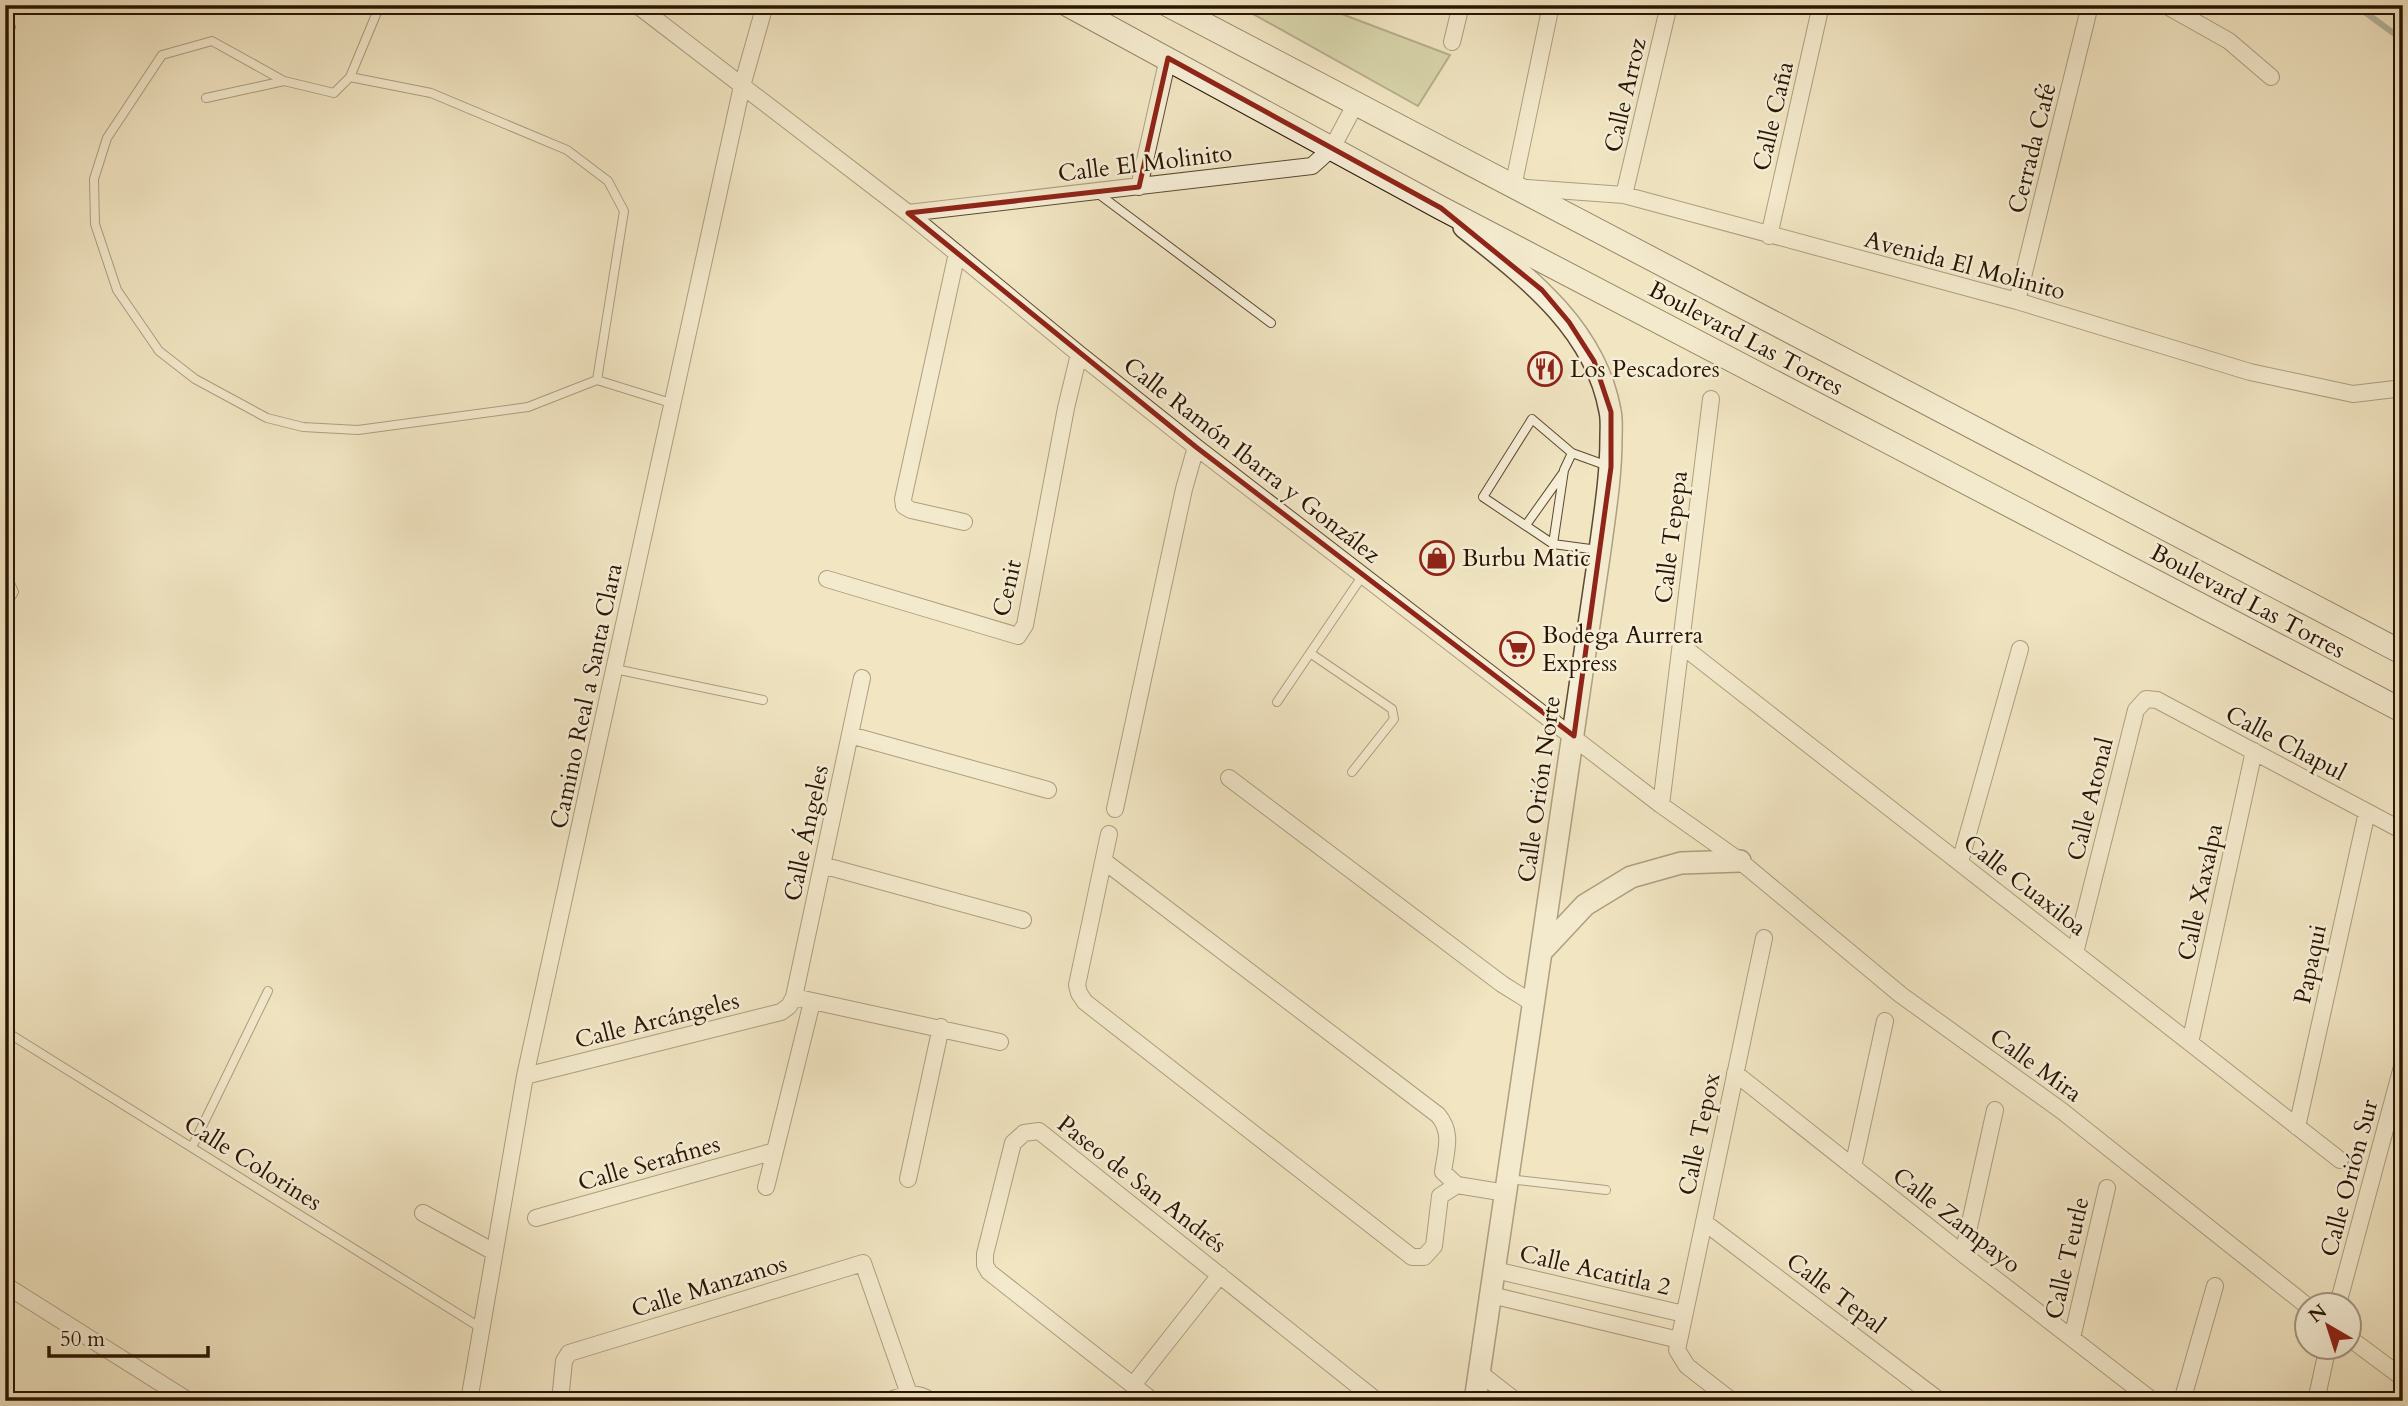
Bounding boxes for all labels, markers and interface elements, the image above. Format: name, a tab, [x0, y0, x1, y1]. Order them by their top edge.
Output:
street label: Calle Arroz	[1596, 34, 1655, 156]
street label: Calle Caña	[1745, 58, 1802, 174]
street label: Cerrada Café	[2000, 79, 2065, 217]
street label: Calle El Molinito	[1056, 136, 1234, 191]
street label: Avenida El Molinito	[1861, 223, 2069, 308]
street label: Boulevard Las Torres	[1643, 273, 1849, 404]
street label: Calle Ramón Ibarra y González	[1116, 350, 1387, 571]
restaurant icon: Los Pescadores	[1526, 350, 1564, 388]
place label: Los Pescadores	[1570, 353, 1720, 386]
street label: Calle Tepepa	[1647, 468, 1696, 605]
street label: Boulevard Las Torres	[2145, 536, 2351, 667]
shop icon: Burbu Matic	[1418, 539, 1456, 577]
place label: Burbu Matic	[1462, 542, 1591, 575]
street label: Cenit	[985, 556, 1030, 620]
street label: Camino Real a Santa Clara	[542, 560, 631, 832]
place label: Bodega Aurrera Express	[1542, 619, 1704, 680]
supermarket icon: Bodega Aurrera Express	[1498, 630, 1536, 668]
street label: Calle Orión Norte	[1510, 694, 1569, 885]
street label: Calle Chapul	[2220, 698, 2352, 789]
street label: Calle Atonal	[2059, 734, 2122, 864]
street label: Calle Ángeles	[776, 762, 837, 904]
street label: Calle Xaxalpa	[2170, 820, 2231, 964]
street label: Calle Cuaxiloa	[1956, 827, 2094, 944]
street label: Papaqui	[2286, 921, 2335, 1007]
street label: Calle Arcángeles	[571, 984, 743, 1057]
street label: Calle Mira	[1983, 1021, 2089, 1110]
street label: Calle Tepox	[1670, 1070, 1729, 1198]
street label: Calle Orión Sur	[2313, 1096, 2386, 1260]
street label: Calle Colorines	[178, 1108, 328, 1219]
street label: Paseo de San Andrés	[1050, 1108, 1233, 1261]
street label: Calle Serafines	[574, 1127, 724, 1200]
street label: Calle Zampayo	[1886, 1160, 2028, 1281]
street label: Calle Teutle	[2037, 1194, 2098, 1323]
street label: Calle Acatitla 2	[1516, 1237, 1674, 1304]
street label: Calle Tepal	[1779, 1245, 1892, 1341]
street label: Calle Manzanos	[628, 1247, 791, 1326]
north arrow	[2292, 1290, 2362, 1360]
text: N	[2303, 1298, 2333, 1329]
scale bar	[49, 1315, 208, 1359]
text: 50 m	[60, 1325, 105, 1354]

